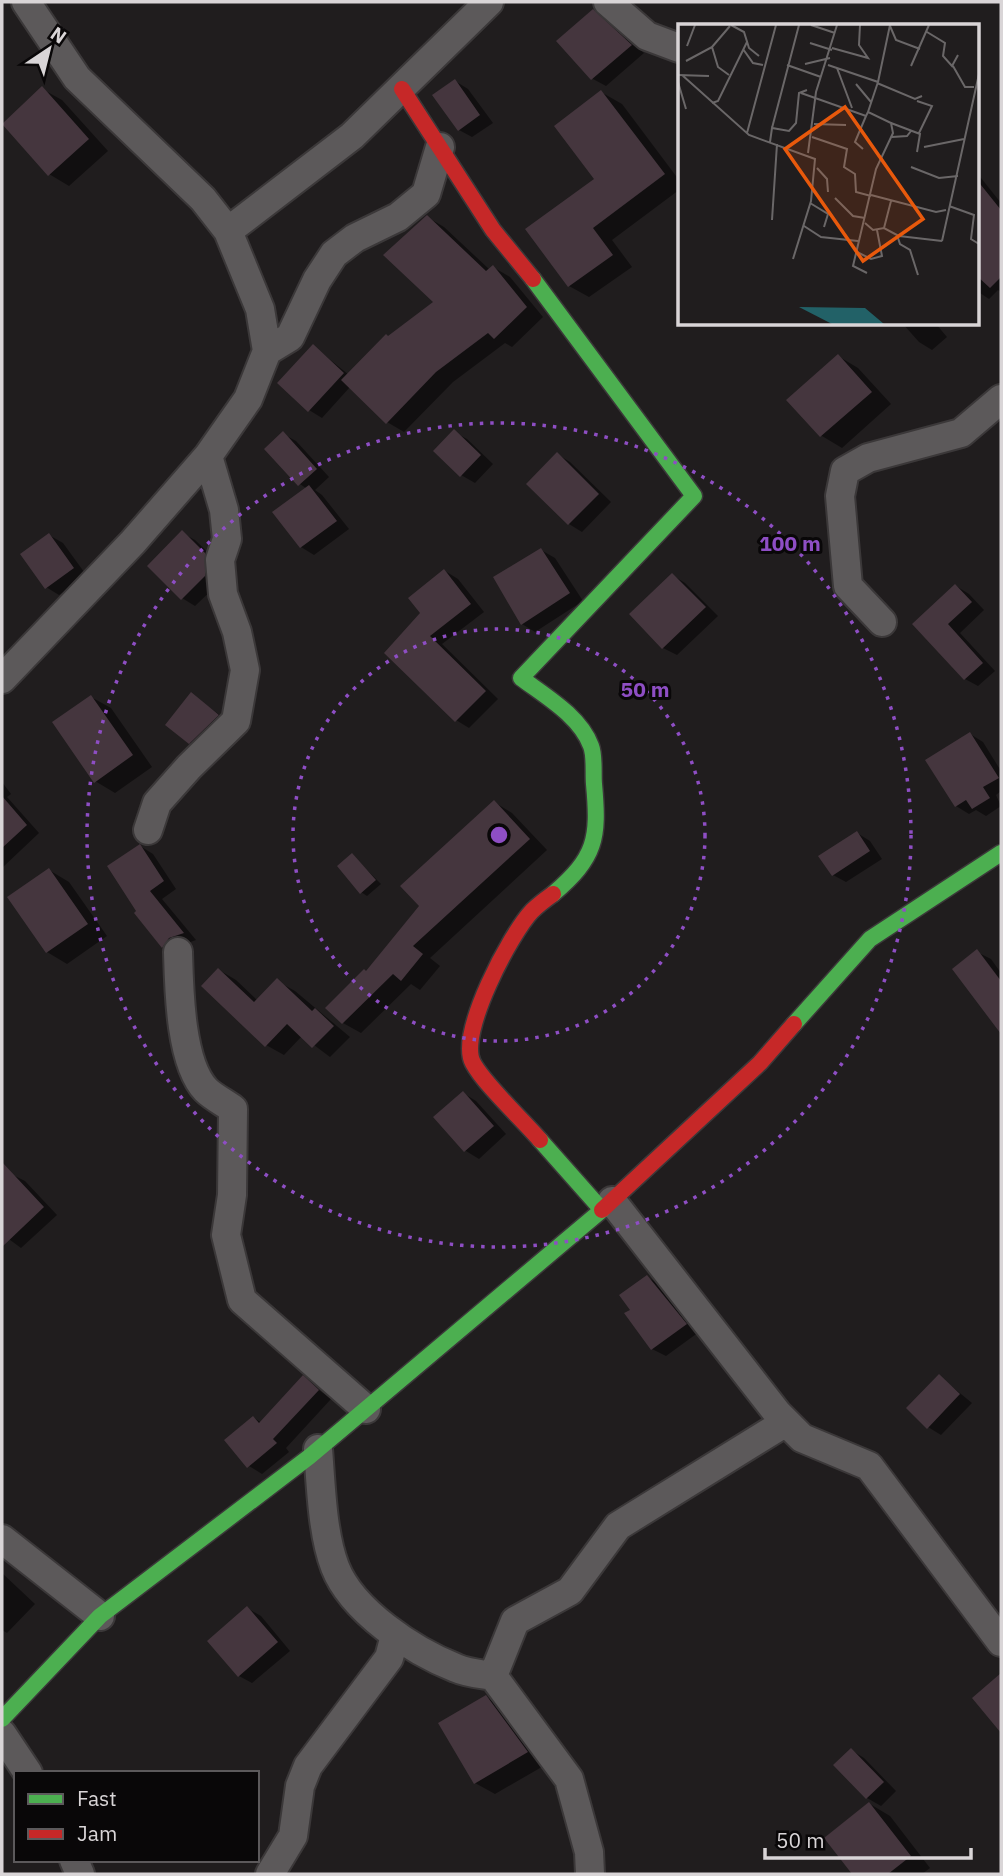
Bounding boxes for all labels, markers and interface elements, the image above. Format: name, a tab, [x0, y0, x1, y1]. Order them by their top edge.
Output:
north arrow	[14, 14, 84, 84]
text: N	[46, 21, 71, 49]
inset map	[678, 24, 978, 326]
text: 100 m	[759, 529, 821, 557]
text: 50 m	[621, 675, 669, 703]
centre of rings	[487, 823, 511, 847]
legend	[14, 1771, 259, 1862]
text: Fast	[77, 1784, 117, 1812]
scale bar	[765, 1816, 972, 1860]
text: Jam	[77, 1819, 117, 1847]
text: 50 m	[776, 1826, 825, 1854]

